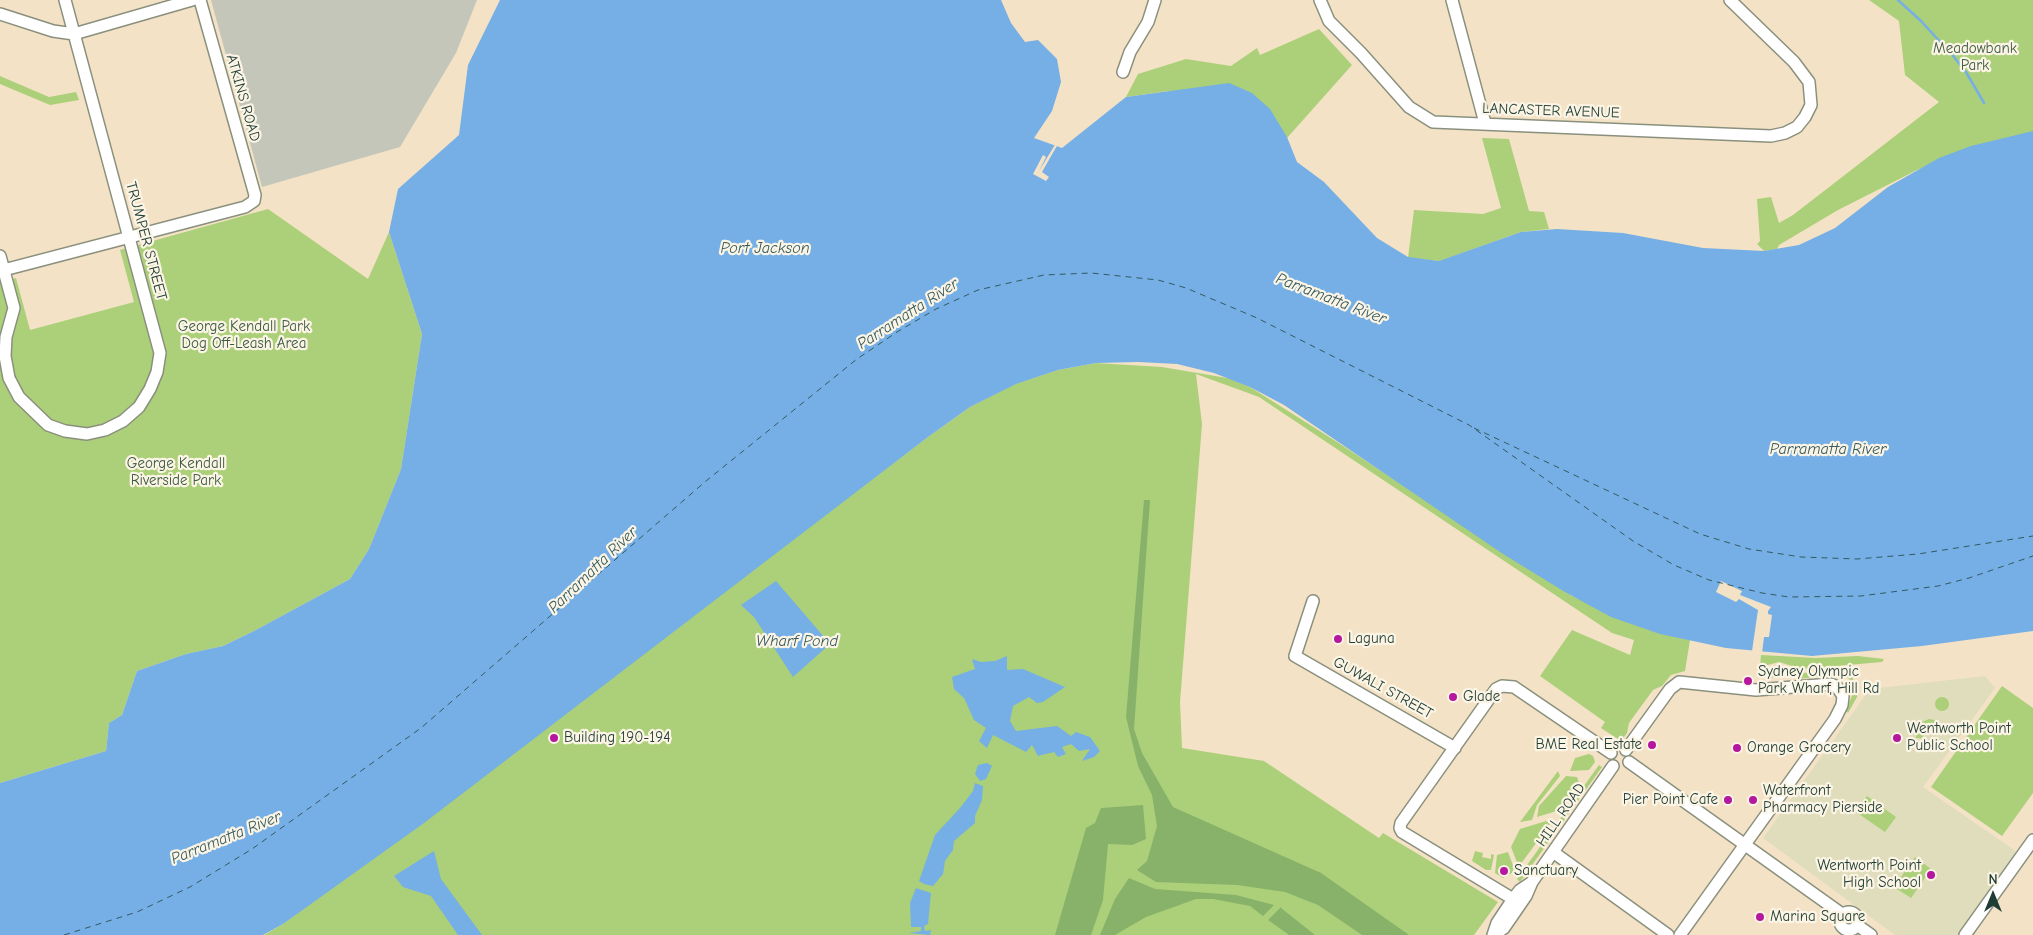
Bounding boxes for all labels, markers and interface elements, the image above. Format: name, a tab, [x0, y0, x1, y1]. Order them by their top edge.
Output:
park label: Meadowbank Park	[1933, 40, 2017, 75]
street label: ATKINS ROAD	[222, 52, 264, 144]
street label: LANCASTER AVENUE	[1482, 100, 1620, 122]
street label: TRUMPER STREET	[122, 180, 170, 302]
water label: Port Jackson	[720, 238, 810, 258]
water label: Parramatta River	[1273, 269, 1389, 329]
water label: Parramatta River	[854, 274, 962, 354]
park label: George Kendall Park Dog Off-Leash Area	[178, 318, 310, 353]
water label: Parramatta River	[1770, 439, 1886, 459]
park label: George Kendall Riverside Park	[127, 455, 225, 490]
water label: Parramatta River	[544, 523, 642, 617]
place label: Laguna	[1348, 630, 1395, 648]
water label: Wharf Pond	[756, 631, 838, 651]
marker: Laguna	[1332, 633, 1344, 645]
street label: GUWALI STREET	[1330, 653, 1436, 723]
place label: Sydney Olympic Park Wharf, Hill Rd	[1758, 663, 1879, 698]
marker: Sydney Olympic Park Wharf, Hill Rd	[1742, 675, 1754, 687]
place label: Glade	[1463, 688, 1500, 706]
marker: Glade	[1447, 691, 1459, 703]
place label: Wentworth Point Public School	[1907, 720, 2011, 755]
place label: Building 190-194	[564, 729, 670, 747]
marker: Building 190-194	[548, 732, 560, 744]
marker: Wentworth Point Public School	[1891, 732, 1903, 744]
place label: BME Real Estate	[1536, 736, 1642, 754]
marker: BME Real Estate	[1646, 739, 1658, 751]
place label: Orange Grocery	[1747, 739, 1851, 757]
marker: Orange Grocery	[1731, 742, 1743, 754]
street label: HILL ROAD	[1533, 780, 1589, 850]
place label: Waterfront Pharmacy Pierside	[1763, 782, 1883, 817]
place label: Pier Point Cafe	[1623, 791, 1718, 809]
marker: Pier Point Cafe	[1722, 794, 1734, 806]
marker: Waterfront Pharmacy Pierside	[1747, 794, 1759, 806]
water label: Parramatta River	[168, 807, 284, 869]
place label: Wentworth Point High School	[1817, 857, 1921, 892]
place label: Sanctuary	[1514, 862, 1578, 880]
marker: Sanctuary	[1498, 865, 1510, 877]
marker: Wentworth Point High School	[1925, 869, 1937, 881]
north arrow	[1968, 870, 2018, 920]
text: N	[1988, 871, 1998, 888]
place label: Marina Square	[1770, 908, 1865, 926]
marker: Marina Square	[1754, 911, 1766, 923]

